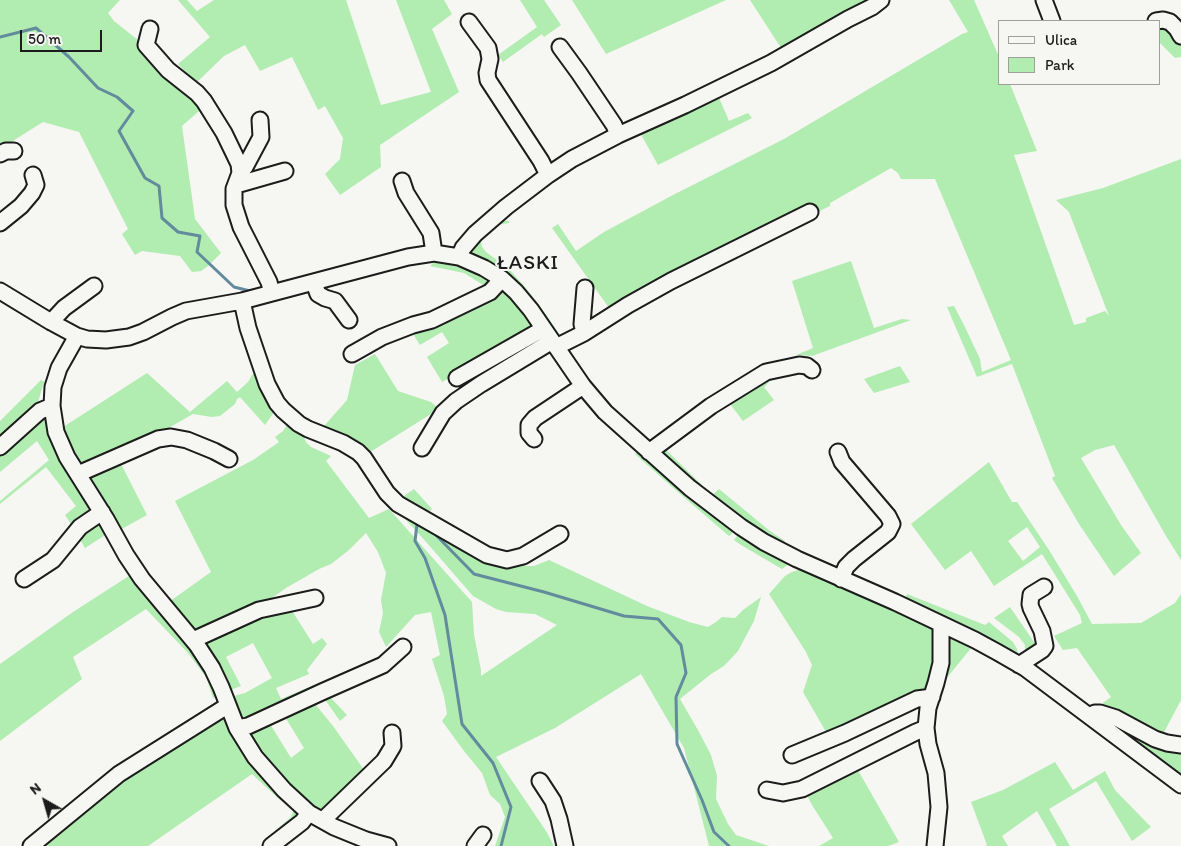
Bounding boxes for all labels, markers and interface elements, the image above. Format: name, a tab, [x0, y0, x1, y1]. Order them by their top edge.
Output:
scale bar	[22, 20, 105, 52]
legend	[998, 20, 1161, 85]
text: 50 m	[28, 30, 61, 48]
text: Ulica	[1045, 31, 1077, 49]
text: Park	[1045, 56, 1075, 74]
district label: ŁASKI	[497, 251, 559, 277]
north arrow	[20, 776, 70, 826]
text: N	[26, 779, 44, 798]

